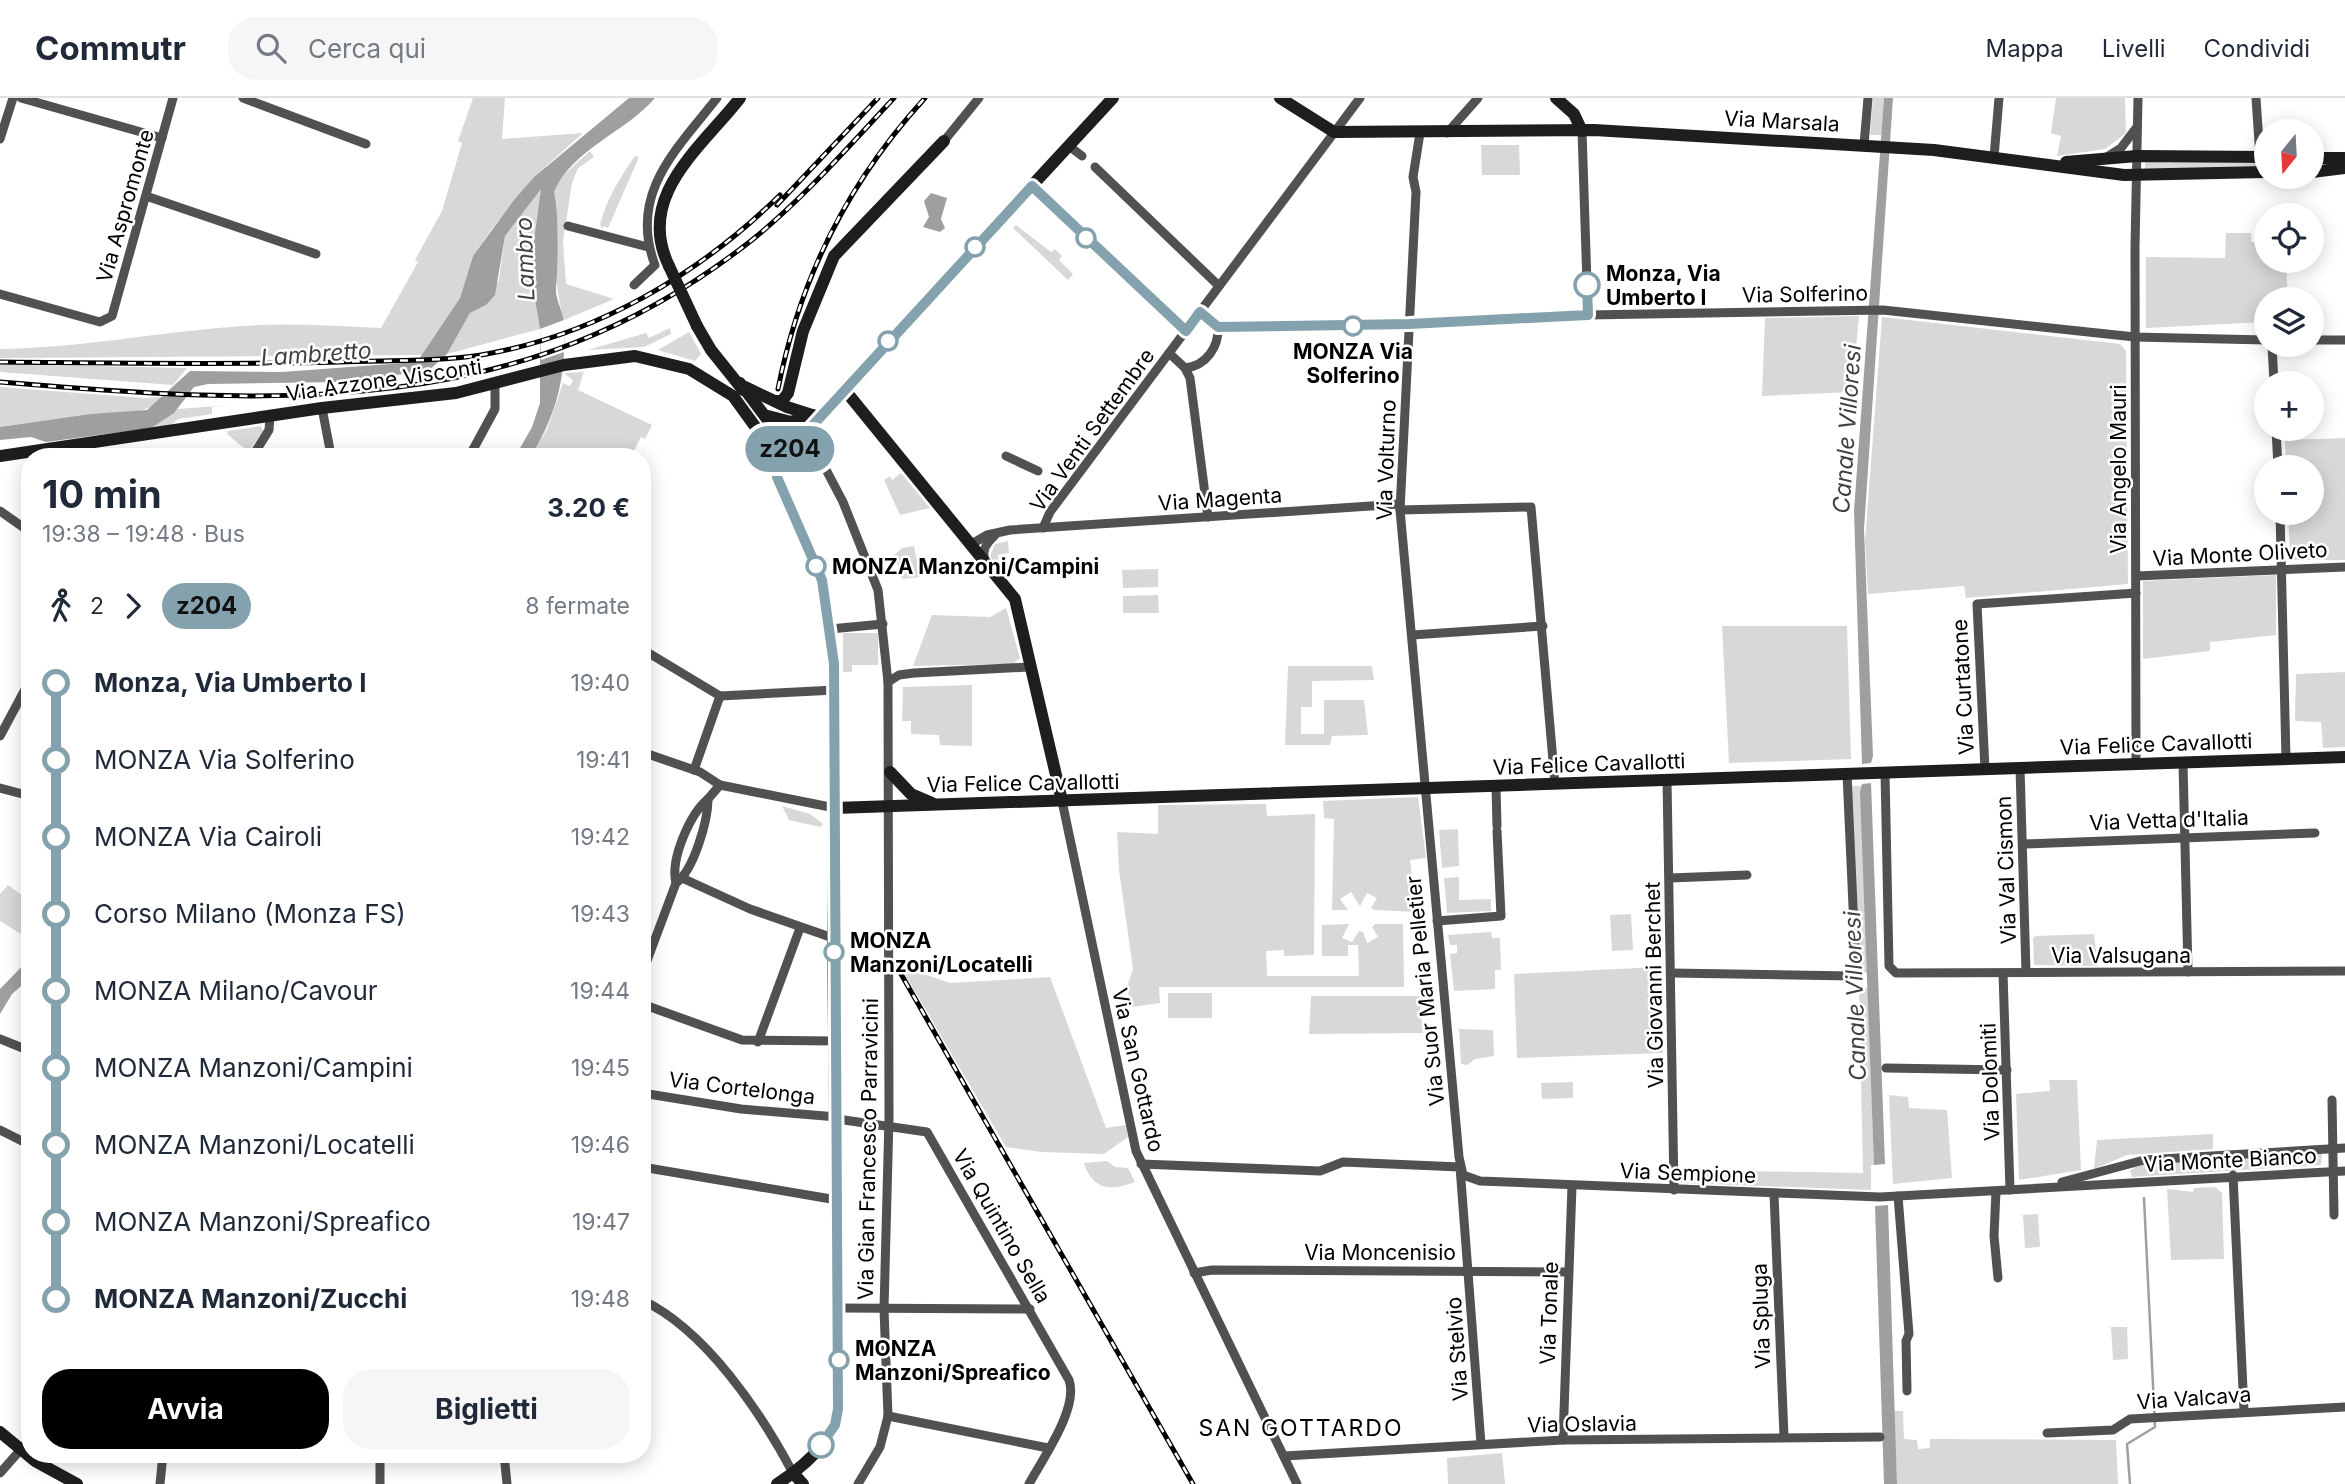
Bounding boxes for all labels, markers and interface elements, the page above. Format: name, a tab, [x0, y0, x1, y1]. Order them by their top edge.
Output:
search box	[228, 17, 718, 80]
text: Commutr	[35, 28, 186, 68]
icon: search	[252, 29, 290, 67]
text: Cerca qui	[308, 33, 426, 64]
text: Mappa	[1985, 34, 2064, 63]
text: Livelli	[2102, 34, 2166, 63]
text: Condividi	[2204, 34, 2310, 63]
street label: Via Marsala	[1724, 105, 1840, 137]
north arrow	[2254, 119, 2324, 189]
map controls	[2254, 119, 2324, 525]
street label: Via Aspromonte	[91, 127, 159, 285]
button: locate	[2254, 203, 2324, 273]
water label: Lambro	[510, 217, 540, 301]
unlabelled marker	[1076, 228, 1096, 248]
unlabelled marker	[965, 237, 985, 257]
place label: Monza, Via Umberto I	[1606, 261, 1721, 310]
marker: Monza, Via Umberto I	[1574, 272, 1600, 298]
street label: Via Solferino	[1742, 280, 1868, 308]
button: layers	[2254, 287, 2324, 357]
marker: MONZA Via Solferino	[1343, 316, 1363, 336]
unlabelled marker	[878, 331, 898, 351]
water label: Lambretto	[260, 336, 372, 372]
place label: MONZA Via Solferino	[1293, 339, 1413, 388]
water label: Canale Villoresi	[1827, 343, 1867, 515]
street label: Via Venti Settembre	[1025, 344, 1159, 516]
street label: Via Azzone Visconti	[285, 354, 483, 406]
button: +	[2254, 371, 2324, 441]
street label: Via Angelo Mauri	[2106, 384, 2131, 554]
street label: Via Volturno	[1371, 399, 1401, 521]
line badge: z204	[741, 426, 839, 472]
text: z204	[759, 434, 821, 463]
button: −	[2254, 455, 2324, 525]
text: 10 min	[42, 471, 162, 517]
street label: Via Magenta	[1157, 482, 1283, 516]
text: 3.20 €	[547, 492, 630, 523]
text: 19:38 – 19:48 · Bus	[42, 520, 245, 548]
street label: Via Monte Oliveto	[2152, 537, 2328, 571]
place label: MONZA Manzoni/Campini	[832, 554, 1099, 579]
marker: MONZA Manzoni/Campini	[806, 556, 826, 576]
icon: walk	[42, 587, 80, 625]
icon: forward	[114, 587, 152, 625]
text: z204	[176, 591, 237, 620]
text: 2	[90, 592, 104, 620]
text: 8 fermate	[525, 592, 630, 620]
street label: Via Curtatone	[1947, 618, 1979, 756]
text: Monza, Via Umberto I	[94, 667, 367, 698]
text: 19:40	[570, 669, 630, 697]
street label: Via Felice Cavallotti	[2059, 728, 2253, 760]
text: MONZA Via Solferino	[94, 744, 355, 775]
text: 19:41	[576, 746, 630, 774]
street label: Via Felice Cavallotti	[1492, 748, 1686, 780]
street label: Via Felice Cavallotti	[926, 769, 1120, 797]
street label: Via Val Cismon	[1991, 795, 2021, 945]
street label: Via Vetta d'Italia	[2089, 805, 2249, 835]
text: MONZA Via Cairoli	[94, 821, 322, 852]
text: 19:42	[571, 823, 630, 851]
street label: Via Suor Maria Pelletier	[1400, 875, 1450, 1107]
street label: Via Giovanni Berchet	[1640, 881, 1668, 1088]
text: Corso Milano (Monza FS)	[94, 898, 406, 929]
text: 19:43	[571, 900, 630, 928]
water label: Canale Villoresi	[1838, 910, 1872, 1081]
place label: MONZA Manzoni/Locatelli	[850, 928, 1033, 977]
marker: MONZA Manzoni/Locatelli	[824, 942, 844, 962]
street label: Via Valsugana	[2051, 943, 2191, 968]
text: MONZA Milano/Cavour	[94, 975, 378, 1006]
text: 19:44	[570, 977, 630, 1005]
street label: Via San Gottardo	[1107, 986, 1169, 1154]
street label: Via Gian Francesco Parravicini	[853, 998, 883, 1300]
street label: Via Dolomiti	[1975, 1023, 2005, 1141]
text: MONZA Manzoni/Campini	[94, 1052, 413, 1083]
text: 19:45	[571, 1054, 630, 1082]
street label: Via Cortelonga	[667, 1067, 817, 1109]
text: MONZA Manzoni/Locatelli	[94, 1129, 415, 1160]
text: 19:46	[571, 1131, 630, 1159]
street label: Via Monte Bianco	[2143, 1143, 2317, 1177]
street label: Via Quintino Sella	[948, 1144, 1056, 1308]
street label: Via Sempione	[1619, 1158, 1757, 1188]
text: MONZA Manzoni/Spreafico	[94, 1206, 431, 1237]
text: 19:47	[572, 1208, 630, 1236]
street label: Via Moncenisio	[1304, 1240, 1456, 1265]
street label: Via Tonale	[1535, 1261, 1563, 1365]
street label: Via Spluga	[1747, 1263, 1775, 1369]
text: MONZA Manzoni/Zucchi	[94, 1283, 407, 1314]
text: 19:48	[571, 1285, 630, 1313]
street label: Via Stelvio	[1441, 1296, 1473, 1402]
place label: MONZA Manzoni/Spreafico	[855, 1336, 1051, 1385]
marker: MONZA Manzoni/Spreafico	[829, 1350, 849, 1370]
button: Avvia	[42, 1369, 329, 1449]
button: Biglietti	[343, 1369, 630, 1449]
street label: Via Valcava	[2136, 1382, 2252, 1414]
street label: Via Oslavia	[1527, 1411, 1637, 1437]
district label: SAN GOTTARDO	[1198, 1414, 1404, 1442]
unlabelled marker	[808, 1432, 834, 1458]

